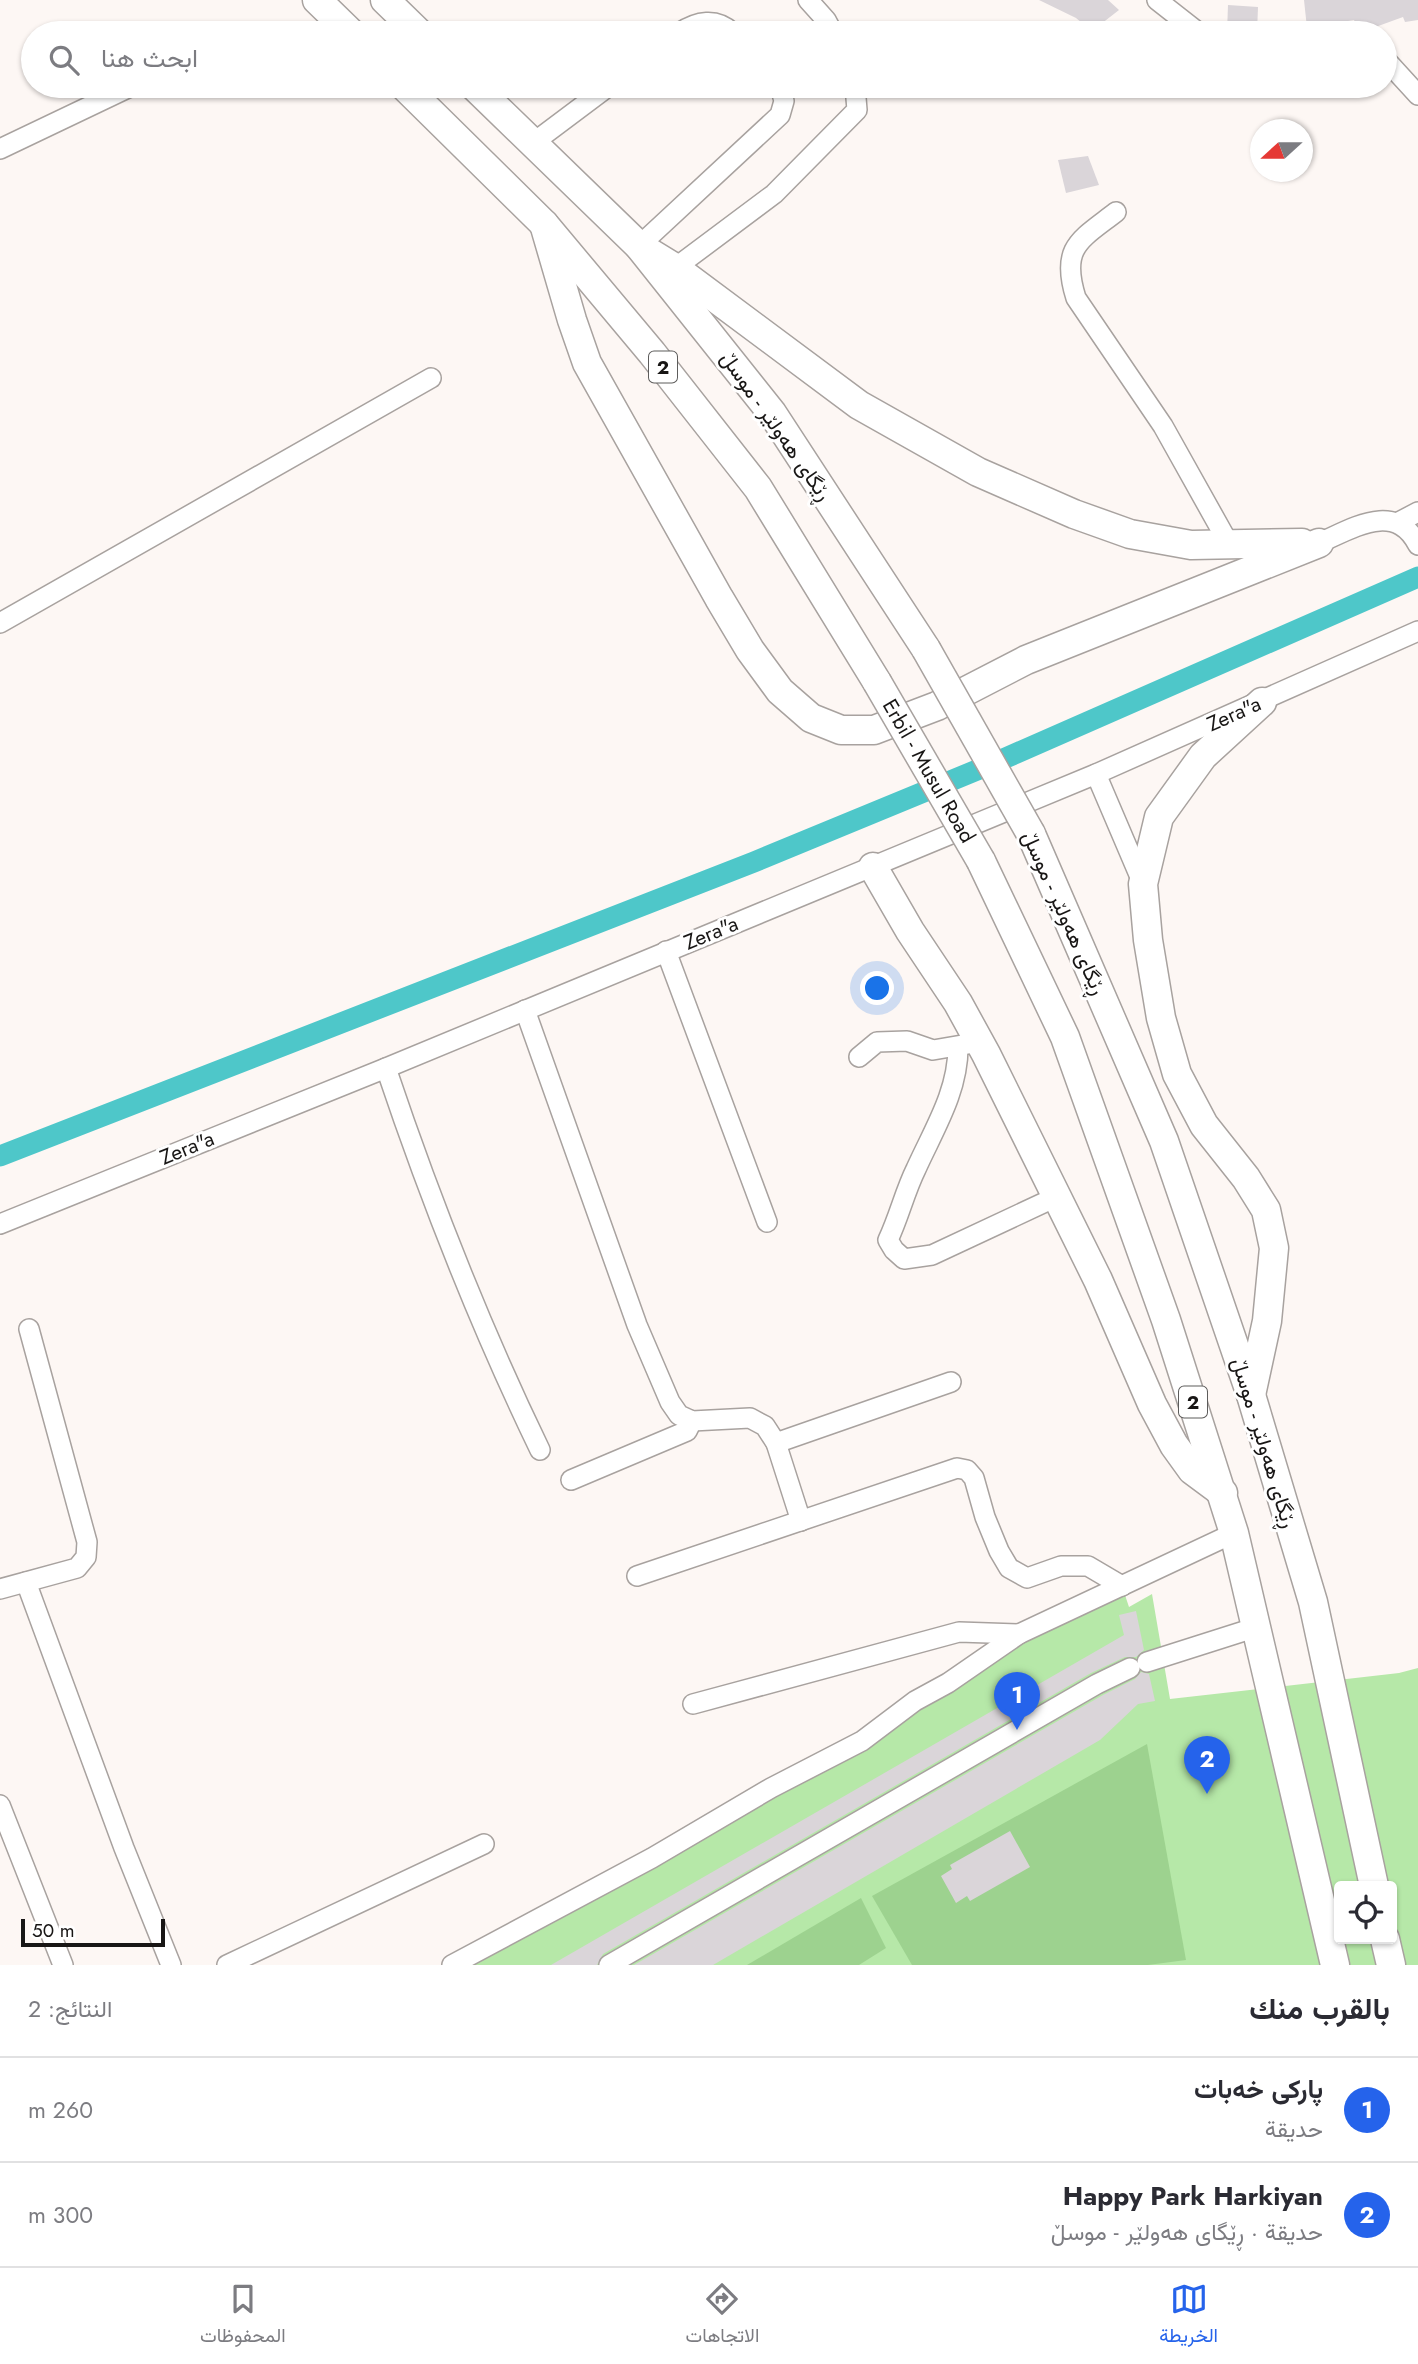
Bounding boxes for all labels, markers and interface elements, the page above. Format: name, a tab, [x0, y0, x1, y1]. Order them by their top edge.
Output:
search box	[21, 21, 1397, 98]
text: ابحث هنا	[101, 39, 198, 77]
icon: search	[45, 41, 83, 79]
north arrow	[1250, 119, 1313, 182]
street label: ڕێگای هەولێر - موسڵ	[711, 345, 839, 508]
road number: 2	[649, 352, 677, 382]
street label: Zera"a	[1202, 689, 1266, 739]
street label: Erbil - Musul Road	[875, 693, 982, 849]
street label: ڕێگای هەولێر - موسڵ	[1013, 826, 1114, 1001]
street label: Zera"a	[679, 909, 743, 957]
your location	[860, 971, 894, 1005]
street label: Zera"a	[155, 1124, 219, 1172]
street label: ڕێگای هەولێر - موسڵ	[1222, 1354, 1304, 1532]
road number: 2	[1179, 1386, 1207, 1418]
pin: 1	[994, 1672, 1040, 1730]
pin: 2	[1184, 1736, 1230, 1794]
map controls	[1334, 1881, 1397, 1944]
button: locate	[1334, 1881, 1397, 1944]
scale bar	[21, 1916, 164, 1948]
text: 50 m	[32, 1917, 75, 1944]
text: بالقرب منك	[1249, 1987, 1390, 2030]
text: النتائج: 2	[28, 1992, 112, 2026]
text: پارکی خەبات	[1194, 2070, 1323, 2108]
text: 260 m	[28, 2093, 93, 2127]
text: 1	[1361, 2093, 1373, 2127]
text: حديقة	[1265, 2112, 1323, 2146]
text: Happy Park Harkiyan	[1063, 2177, 1323, 2215]
text: 300 m	[28, 2198, 93, 2232]
text: 2	[1359, 2198, 1375, 2232]
text: حديقة · ڕێگای هەولێر - موسڵ	[1051, 2215, 1323, 2249]
tab: المحفوظات	[200, 2280, 286, 2352]
tab: الاتجاهات	[686, 2280, 759, 2352]
tab: الخريطة	[1159, 2280, 1218, 2352]

